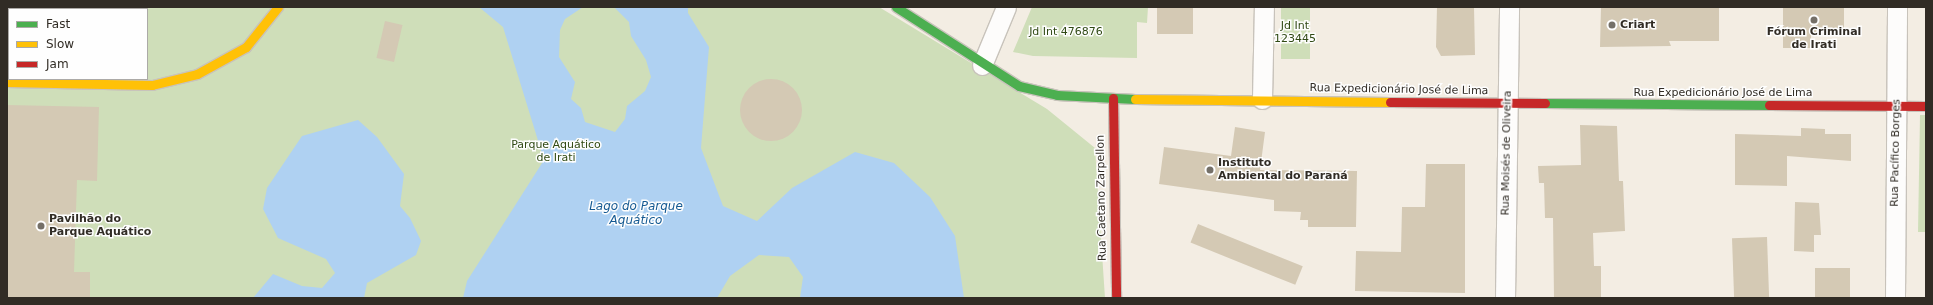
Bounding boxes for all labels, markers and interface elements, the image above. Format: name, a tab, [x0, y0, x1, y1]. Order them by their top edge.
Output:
legend	[8, 8, 148, 80]
marker: Fórum Criminal de Irati	[1809, 15, 1819, 25]
text: Fast	[46, 17, 70, 31]
place label: Criart	[1620, 18, 1655, 32]
park label: Jd Int 123445	[1274, 20, 1316, 46]
marker: Criart	[1607, 20, 1617, 30]
park label: Jd Int 476876	[1029, 25, 1103, 39]
place label: Fórum Criminal de Irati	[1767, 26, 1861, 52]
text: Slow	[46, 37, 74, 51]
text: Jam	[46, 57, 69, 71]
street label: Rua Expedicionário José de Lima	[1309, 82, 1489, 98]
street label: Rua Expedicionário José de Lima	[1634, 86, 1812, 100]
street label: Rua Moisés de Oliveira	[1499, 90, 1515, 216]
street label: Rua Pacífico Borges	[1888, 99, 1904, 207]
street label: Rua Caetano Zarpellon	[1094, 135, 1110, 261]
park label: Parque Aquático de Irati	[511, 139, 601, 165]
place label: Instituto Ambiental do Paraná	[1218, 157, 1348, 183]
marker: Instituto Ambiental do Paraná	[1205, 165, 1215, 175]
water label: Lago do Parque Aquático	[589, 200, 683, 228]
place label: Pavilhão do Parque Aquático	[49, 213, 151, 239]
marker: Pavilhão do Parque Aquático	[36, 221, 46, 231]

